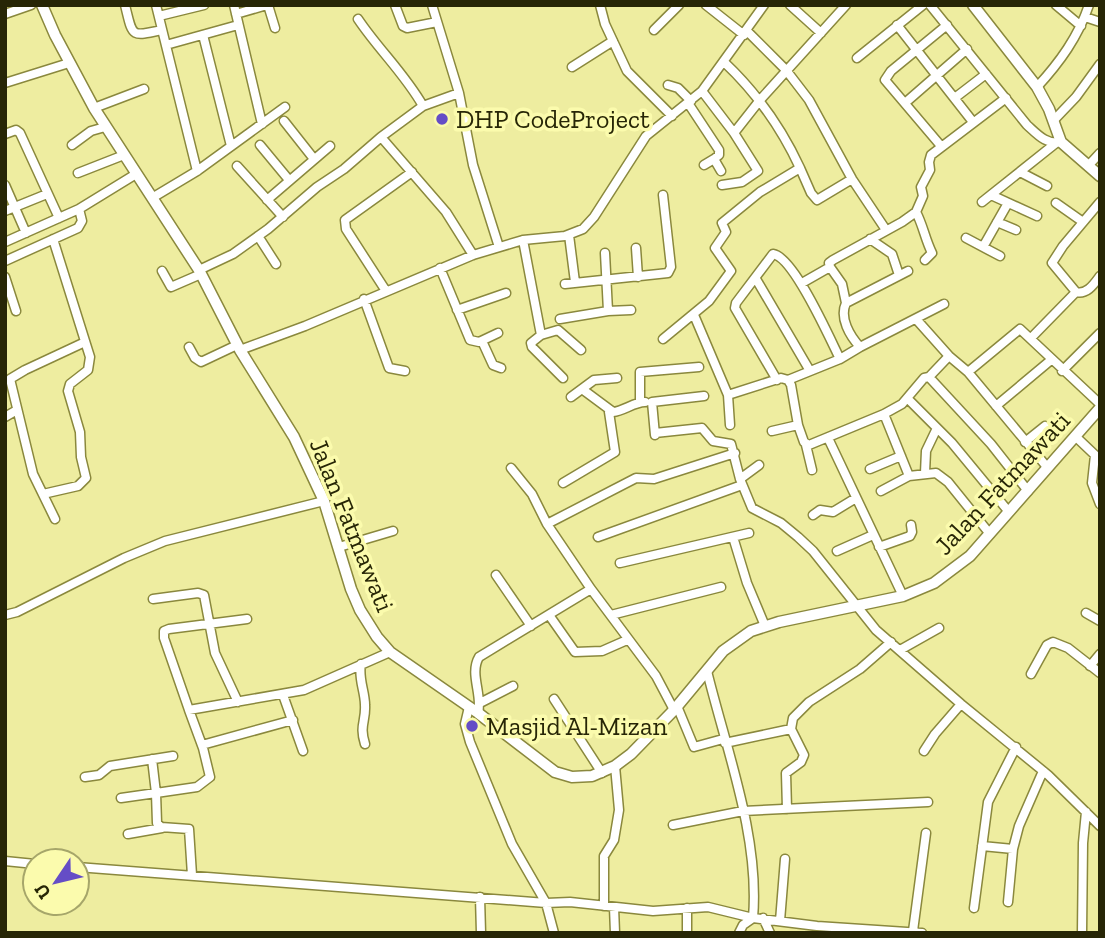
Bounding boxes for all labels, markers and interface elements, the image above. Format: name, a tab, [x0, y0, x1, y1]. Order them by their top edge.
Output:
place label: DHP CodeProject	[456, 103, 650, 135]
marker: DHP CodeProject	[434, 111, 450, 127]
street label: Jalan Fatmawati	[927, 405, 1077, 561]
street label: Jalan Fatmawati	[303, 434, 401, 616]
place label: Masjid Al-Mizan	[486, 710, 667, 742]
marker: Masjid Al-Mizan	[464, 718, 480, 734]
north arrow	[21, 847, 91, 917]
text: U	[29, 879, 56, 904]

